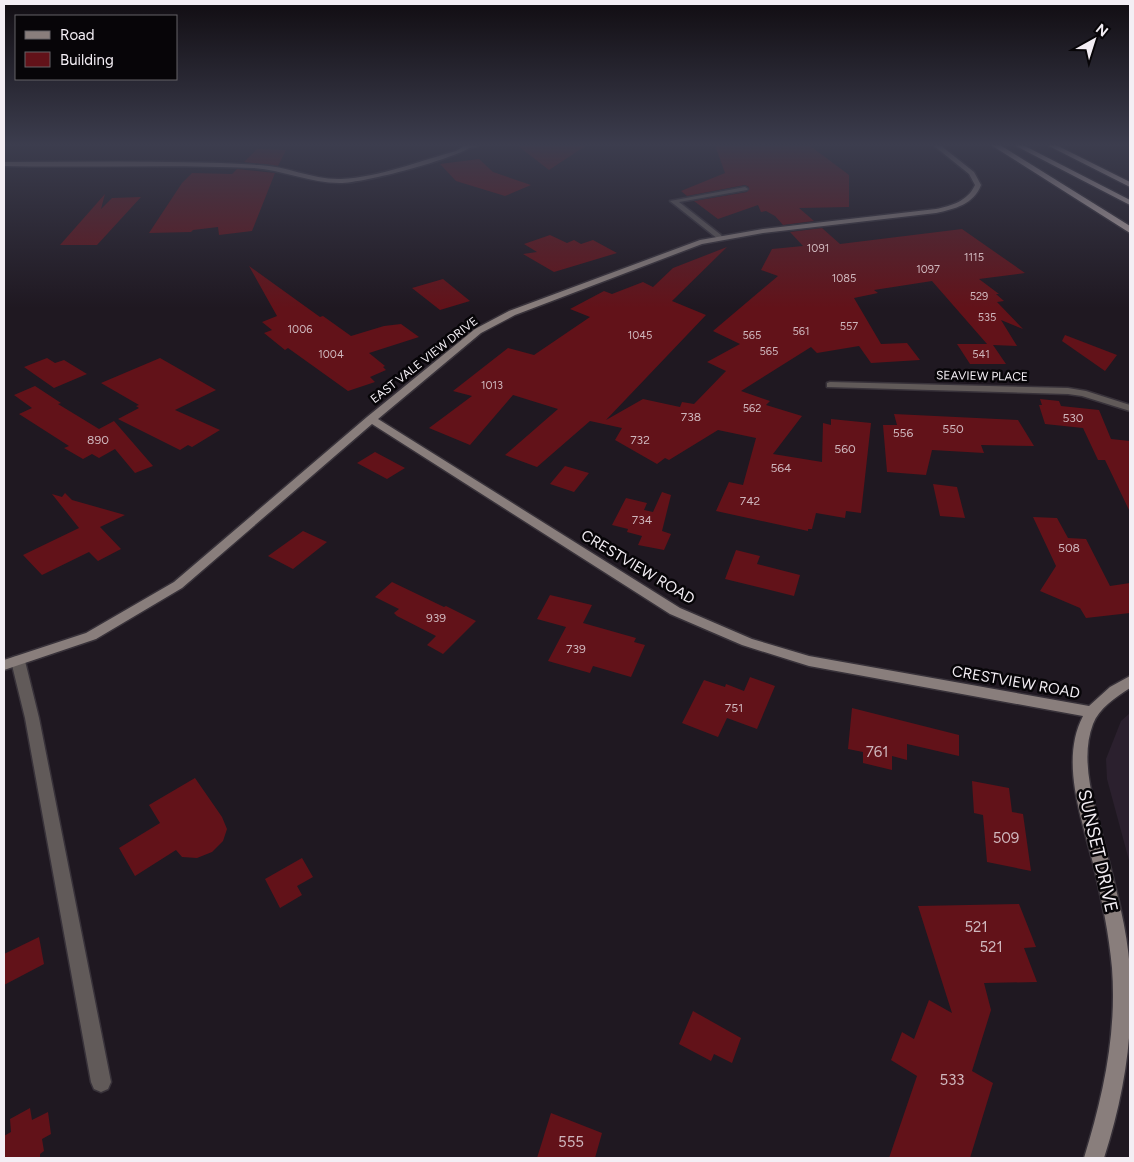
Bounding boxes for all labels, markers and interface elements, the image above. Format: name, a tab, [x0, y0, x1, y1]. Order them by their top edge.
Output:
legend	[15, 15, 178, 80]
north arrow	[1069, 15, 1119, 65]
text: N	[1092, 20, 1111, 40]
text: Road	[60, 26, 95, 44]
text: Building	[60, 51, 114, 69]
house number: 1091	[807, 242, 829, 255]
house number: 1115	[964, 251, 984, 264]
house number: 1097	[916, 263, 940, 276]
house number: 1085	[832, 272, 856, 285]
house number: 529	[970, 290, 988, 303]
house number: 535	[978, 311, 996, 324]
street label: EAST VALE VIEW DRIVE	[368, 314, 480, 406]
house number: 557	[840, 320, 858, 333]
house number: 1006	[288, 323, 312, 336]
house number: 561	[792, 325, 810, 338]
house number: 1045	[628, 329, 652, 342]
house number: 565	[743, 329, 761, 342]
house number: 565	[760, 345, 778, 358]
house number: 1004	[318, 348, 344, 361]
house number: 541	[972, 348, 990, 361]
street label: SEAVIEW PLACE	[936, 368, 1028, 384]
house number: 1013	[481, 379, 503, 392]
house number: 562	[743, 402, 761, 415]
house number: 738	[681, 410, 701, 424]
house number: 530	[1062, 411, 1084, 425]
house number: 550	[942, 422, 964, 436]
house number: 556	[893, 426, 914, 440]
house number: 890	[87, 433, 109, 447]
house number: 732	[630, 433, 650, 447]
house number: 560	[834, 442, 856, 456]
house number: 564	[770, 461, 792, 475]
house number: 742	[740, 494, 760, 508]
house number: 734	[632, 513, 653, 527]
street label: CRESTVIEW ROAD	[578, 526, 698, 608]
house number: 508	[1058, 541, 1080, 555]
house number: 939	[426, 611, 446, 625]
house number: 739	[566, 642, 586, 656]
street label: CRESTVIEW ROAD	[951, 662, 1081, 702]
house number: 751	[725, 701, 743, 715]
house number: 761	[866, 743, 888, 761]
street label: SUNSET DRIVE	[1073, 787, 1123, 915]
house number: 509	[993, 829, 1019, 847]
house number: 521	[964, 918, 988, 936]
house number: 521	[979, 938, 1003, 956]
house number: 533	[940, 1071, 964, 1089]
house number: 555	[558, 1133, 584, 1151]

